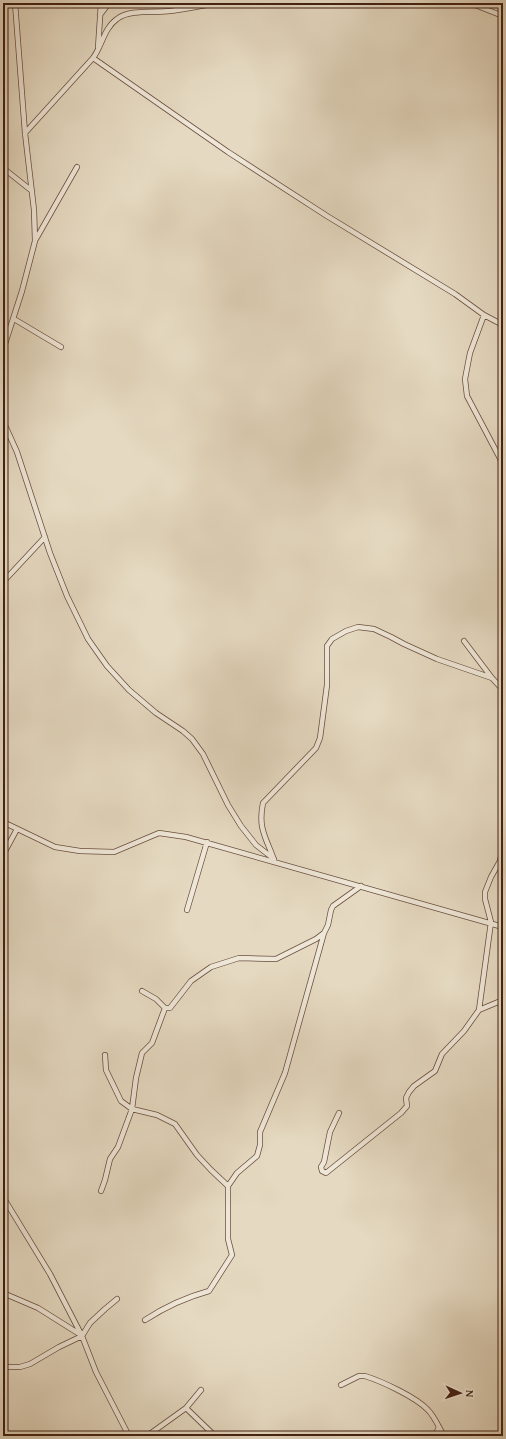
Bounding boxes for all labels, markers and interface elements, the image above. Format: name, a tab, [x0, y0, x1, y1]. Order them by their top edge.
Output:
north arrow	[440, 1373, 480, 1413]
text: N	[462, 1389, 478, 1398]

